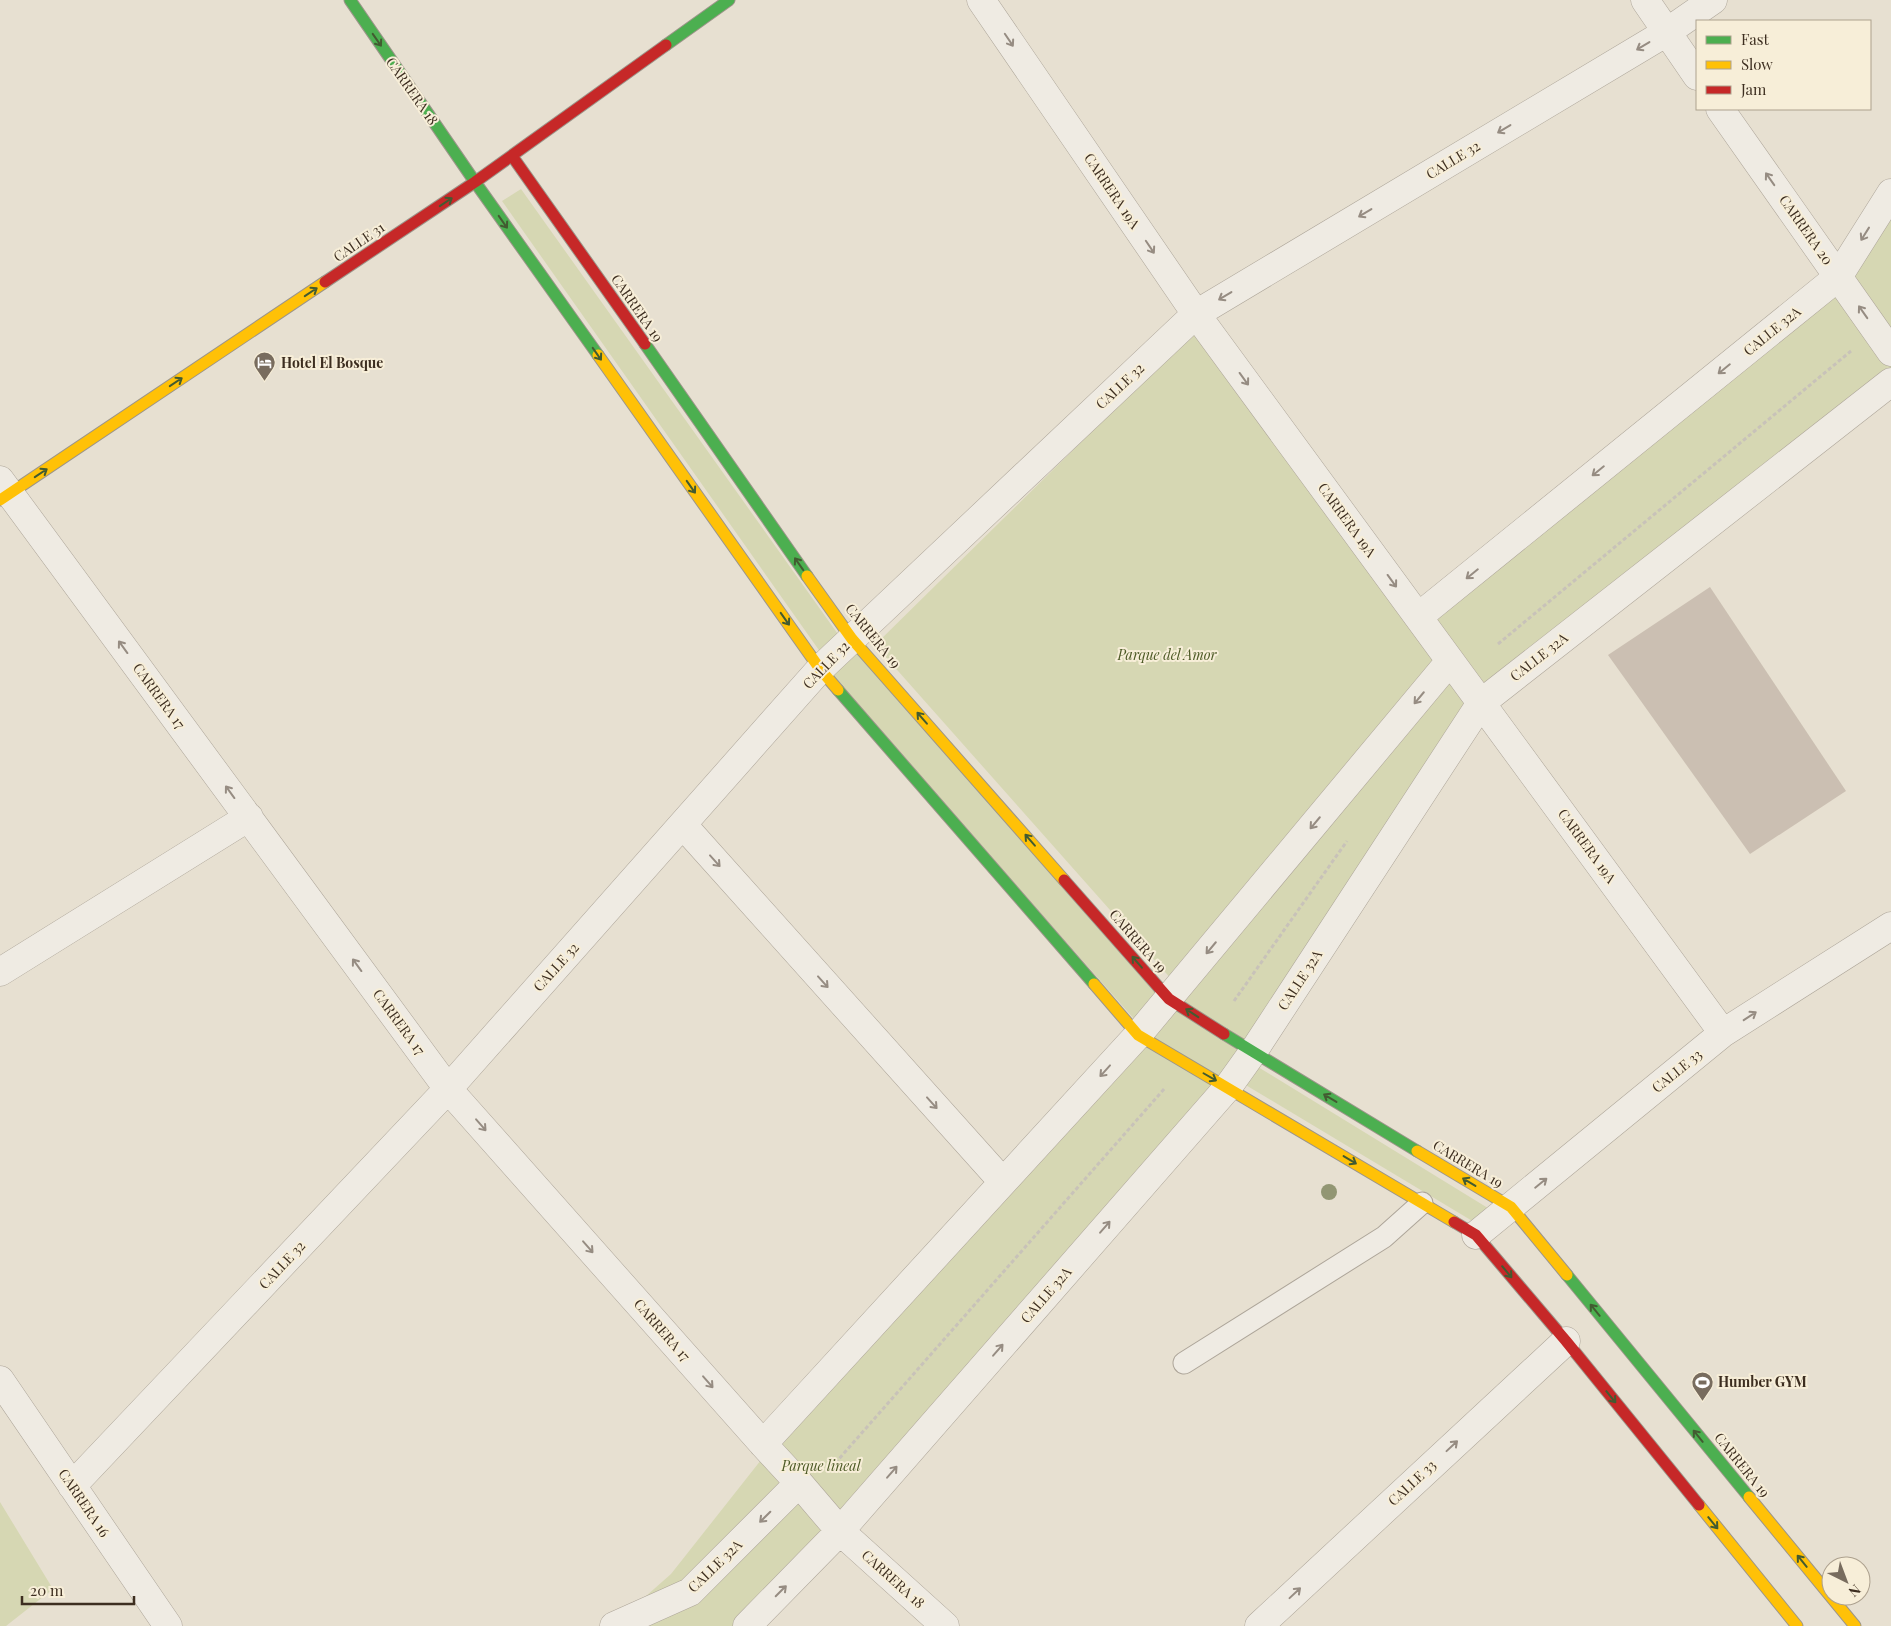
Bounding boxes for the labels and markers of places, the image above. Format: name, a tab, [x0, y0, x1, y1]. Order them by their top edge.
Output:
hotel icon: Hotel El Bosque	[253, 351, 277, 382]
place label: Hotel El Bosque	[281, 353, 383, 372]
sports icon: Humber GYM	[1690, 1370, 1714, 1401]
place label: Humber GYM	[1718, 1372, 1807, 1391]

